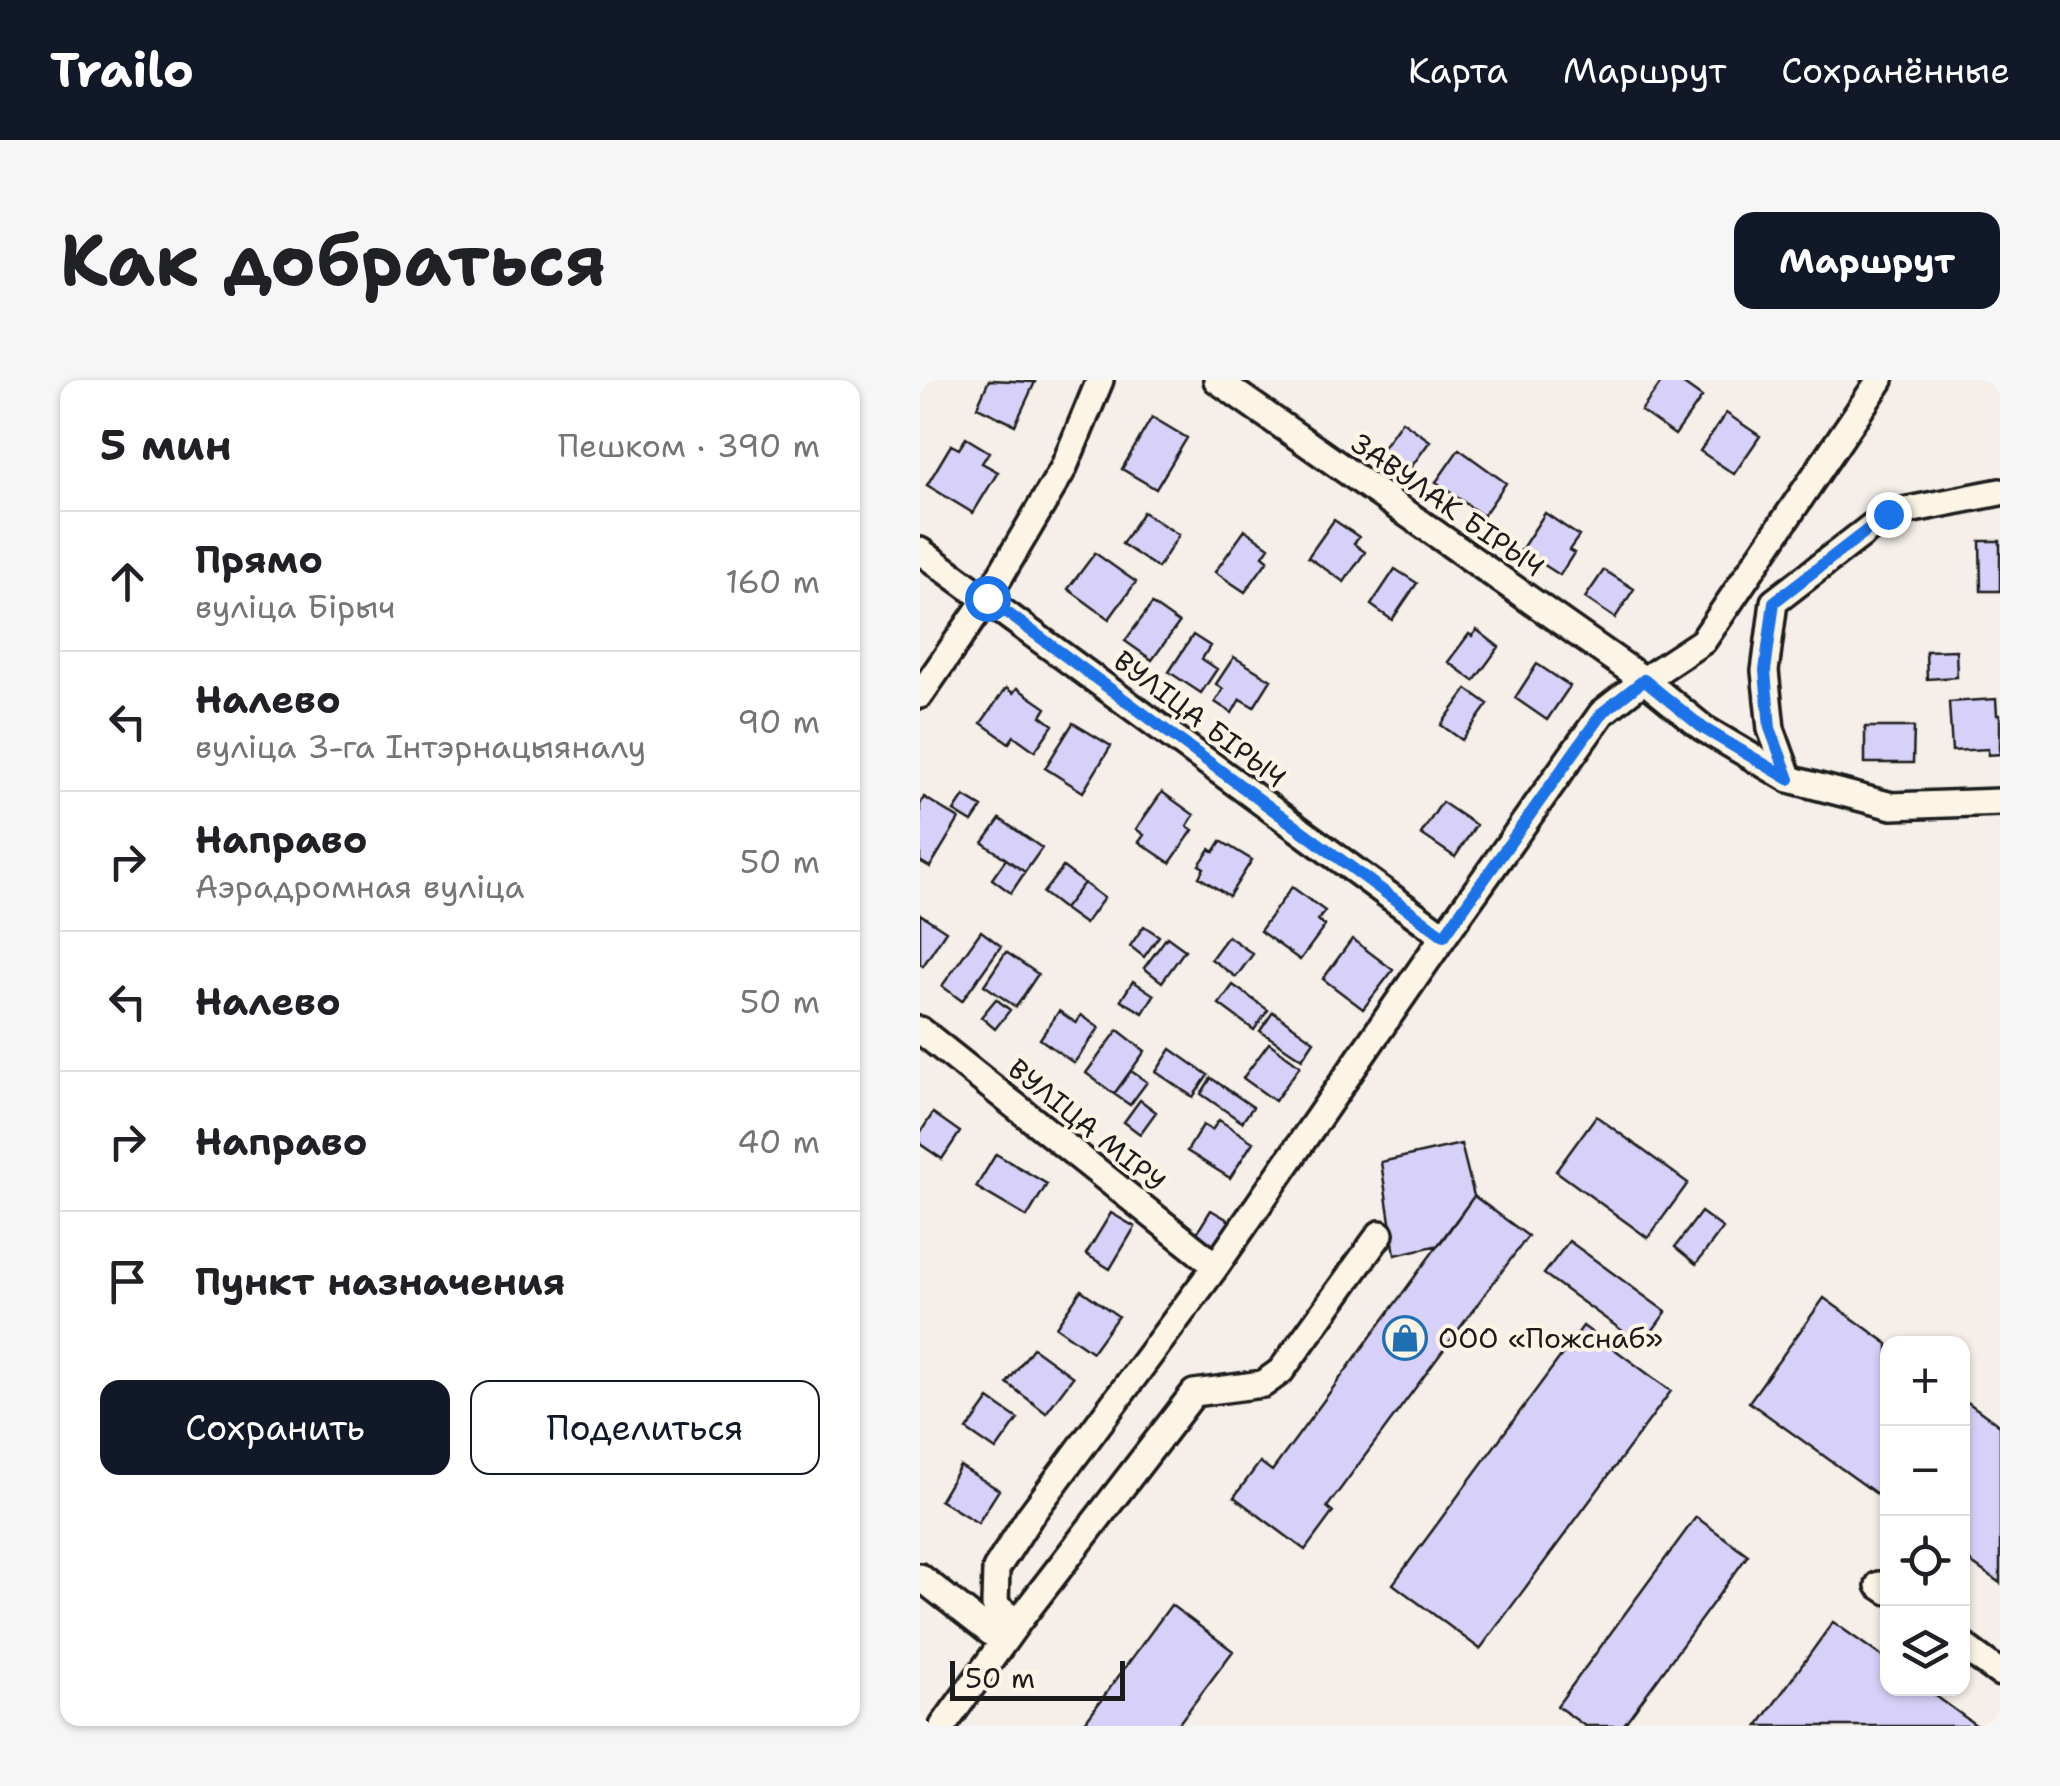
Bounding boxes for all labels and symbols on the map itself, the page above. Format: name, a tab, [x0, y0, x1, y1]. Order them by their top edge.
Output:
street label: ЗАВУЛАК БІРЫЧ	[1344, 424, 1552, 586]
route end	[1866, 492, 1912, 538]
route start	[965, 576, 1011, 622]
street label: ВУЛІЦА БІРЫЧ	[1106, 642, 1294, 796]
street label: ВУЛІЦА МІРУ	[1000, 1050, 1174, 1200]
shop icon: ООО «Пожснаб»	[1382, 1315, 1428, 1361]
place label: ООО «Пожснаб»	[1438, 1319, 1663, 1357]
scale bar	[950, 1656, 1125, 1700]

